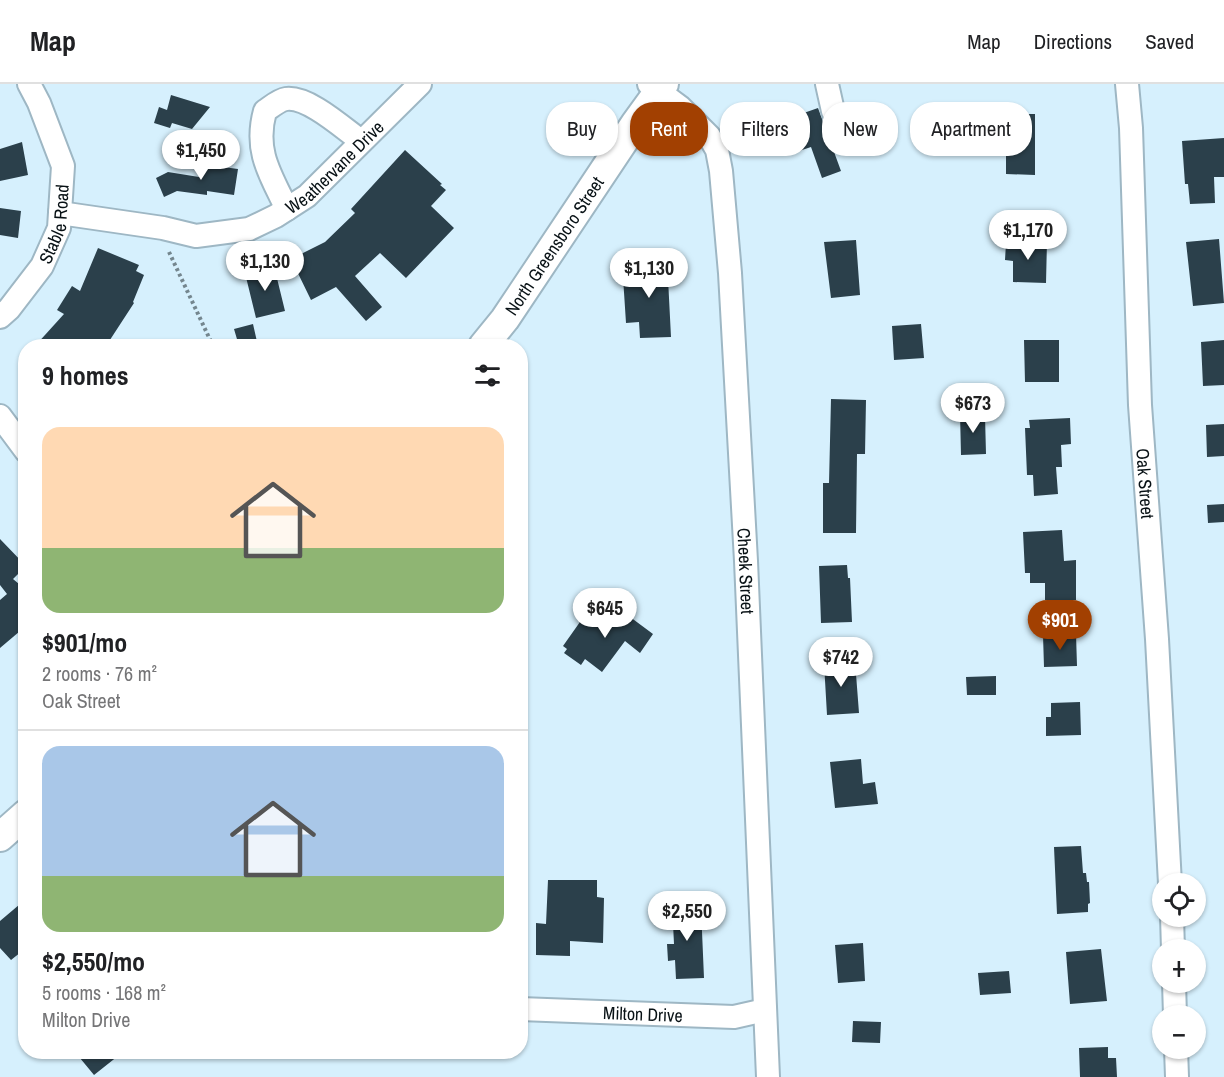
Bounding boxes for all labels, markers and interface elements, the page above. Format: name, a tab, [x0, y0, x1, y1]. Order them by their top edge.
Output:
text: Map	[30, 22, 76, 60]
text: Map	[967, 27, 1001, 56]
text: Directions	[1034, 27, 1112, 56]
text: Saved	[1145, 27, 1194, 56]
chip: Buy	[546, 102, 618, 156]
chip: Rent	[630, 102, 708, 156]
chip: Filters	[720, 102, 810, 156]
chip: New	[822, 102, 898, 156]
chip: Apartment	[910, 102, 1032, 156]
street label: Weathervane Drive	[280, 115, 389, 219]
pin: $1,450	[152, 130, 250, 181]
text: $1,450	[176, 136, 226, 163]
street label: North Greensboro Street	[499, 171, 609, 320]
street label: Stable Road	[32, 183, 74, 267]
pin: $1,170	[979, 210, 1077, 261]
text: $1,170	[1003, 216, 1053, 243]
pin: $1,130	[216, 241, 314, 292]
text: $1,130	[240, 247, 290, 274]
pin: $1,130	[600, 248, 698, 299]
text: $1,130	[624, 254, 674, 281]
text: 9 homes	[42, 358, 129, 393]
icon: filters	[471, 359, 504, 392]
pin: $673	[937, 383, 1009, 434]
text: $673	[955, 389, 991, 416]
street label: Oak Street	[1131, 447, 1161, 520]
icon: home	[219, 466, 327, 574]
street label: Cheek Street	[732, 527, 761, 615]
pin: $645	[569, 588, 641, 639]
text: $645	[587, 594, 623, 621]
pin: $901	[1024, 600, 1096, 651]
text: $901	[1042, 606, 1078, 633]
text: $901/mo	[42, 625, 127, 660]
pin: $742	[805, 637, 877, 688]
text: $742	[823, 643, 859, 670]
text: 2 rooms · 76 m²	[42, 660, 157, 687]
text: Oak Street	[42, 687, 120, 714]
icon: home	[219, 785, 327, 893]
map controls	[1152, 873, 1206, 1059]
button: locate	[1152, 873, 1206, 927]
pin: $2,550	[638, 891, 736, 942]
text: $2,550	[662, 897, 712, 924]
button: +	[1152, 939, 1206, 993]
text: $2,550/mo	[42, 944, 145, 979]
text: 5 rooms · 168 m²	[42, 979, 166, 1006]
street label: Milton Drive	[603, 1000, 683, 1028]
button: −	[1152, 1005, 1206, 1059]
text: Milton Drive	[42, 1006, 130, 1033]

